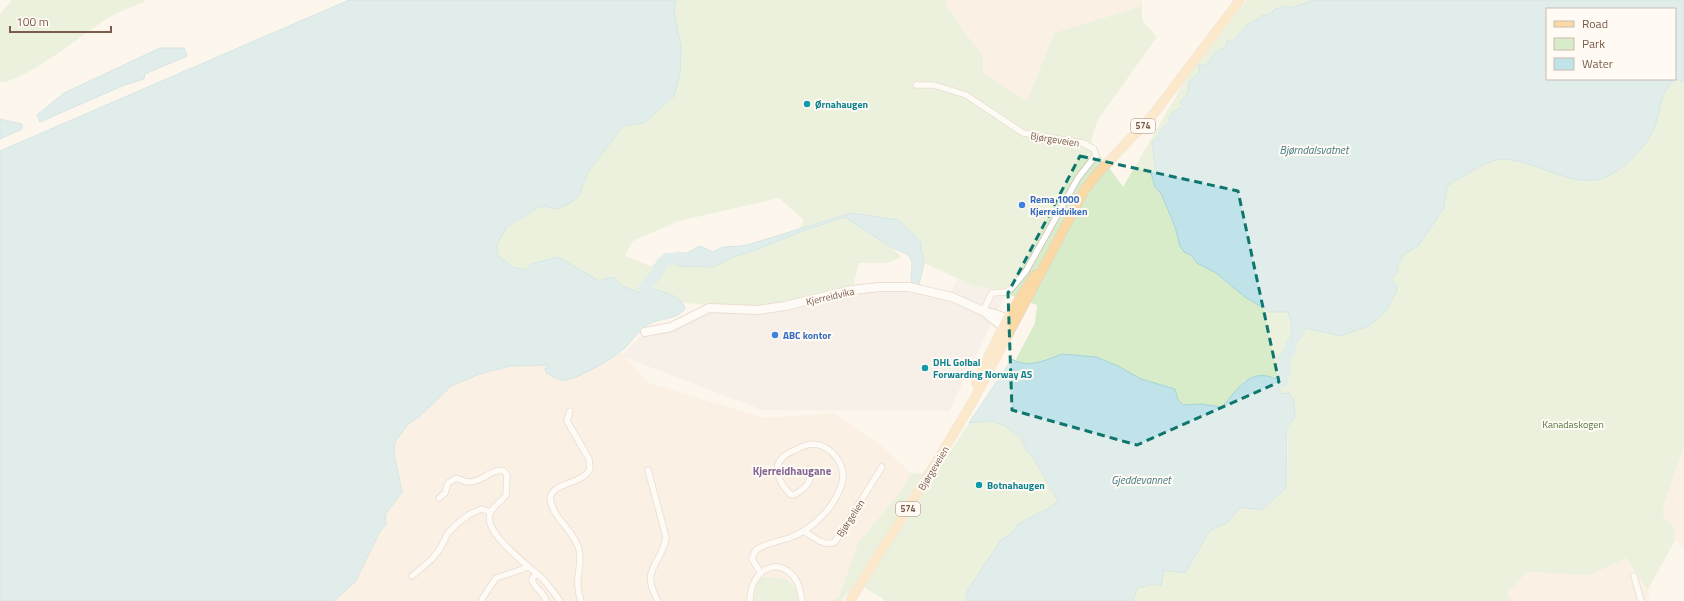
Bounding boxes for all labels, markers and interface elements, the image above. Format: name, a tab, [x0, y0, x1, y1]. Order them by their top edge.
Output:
scale bar	[10, 8, 111, 34]
legend	[1546, 8, 1676, 80]
text: 100 m	[16, 12, 49, 31]
text: Road	[1582, 14, 1608, 33]
text: Park	[1582, 34, 1605, 53]
text: Water	[1582, 54, 1613, 73]
place label: Ørnahaugen	[815, 97, 868, 112]
marker: Ørnahaugen	[802, 99, 812, 109]
road number: 574	[1131, 119, 1155, 133]
street label: Bjørgeveien	[1029, 128, 1081, 151]
water label: Bjørndalsvatnet	[1280, 142, 1350, 158]
place label: Rema 1000 Kjerreidviken	[1030, 192, 1087, 219]
marker: Rema 1000 Kjerreidviken	[1017, 200, 1027, 210]
street label: Kjerreidvika	[805, 284, 856, 309]
place label: ABC kontor	[783, 328, 832, 343]
marker: ABC kontor	[770, 330, 780, 340]
place label: DHL Golbal Forwarding Norway AS	[933, 355, 1033, 382]
marker: DHL Golbal Forwarding Norway AS	[920, 363, 930, 373]
park label: Kanadaskogen	[1542, 417, 1604, 432]
street label: Bjørgeveien	[914, 443, 953, 493]
district label: Kjerreidhaugane	[753, 463, 832, 479]
water label: Gjeddevannet	[1111, 472, 1172, 488]
place label: Botnahaugen	[987, 478, 1045, 493]
marker: Botnahaugen	[974, 480, 984, 490]
street label: Bjørgelien	[833, 497, 868, 540]
road number: 574	[896, 502, 920, 516]

